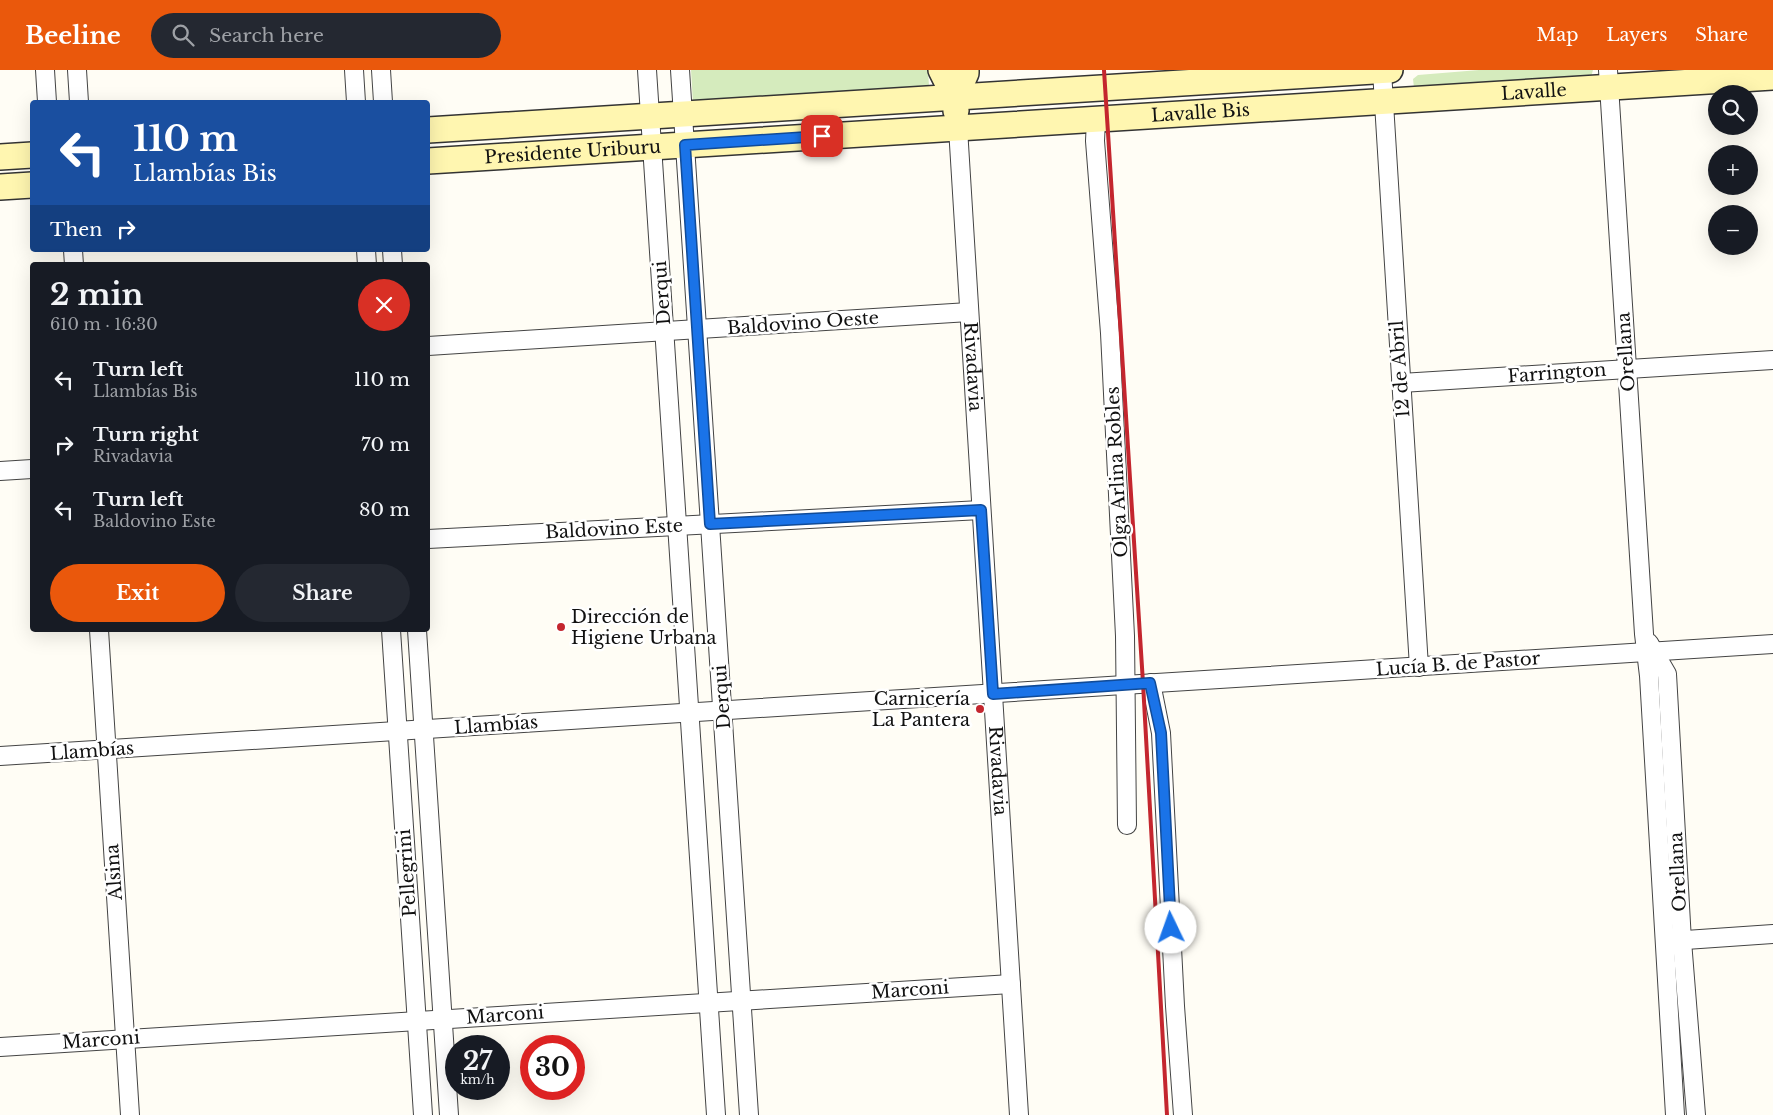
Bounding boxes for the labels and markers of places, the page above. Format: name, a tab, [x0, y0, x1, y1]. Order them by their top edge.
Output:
pin	[801, 115, 843, 157]
place label: Dirección de Higiene Urbana	[571, 606, 717, 649]
marker: Dirección de Higiene Urbana	[555, 621, 567, 633]
place label: Carnicería La Pantera	[872, 688, 970, 731]
marker: Carnicería La Pantera	[974, 703, 986, 715]

